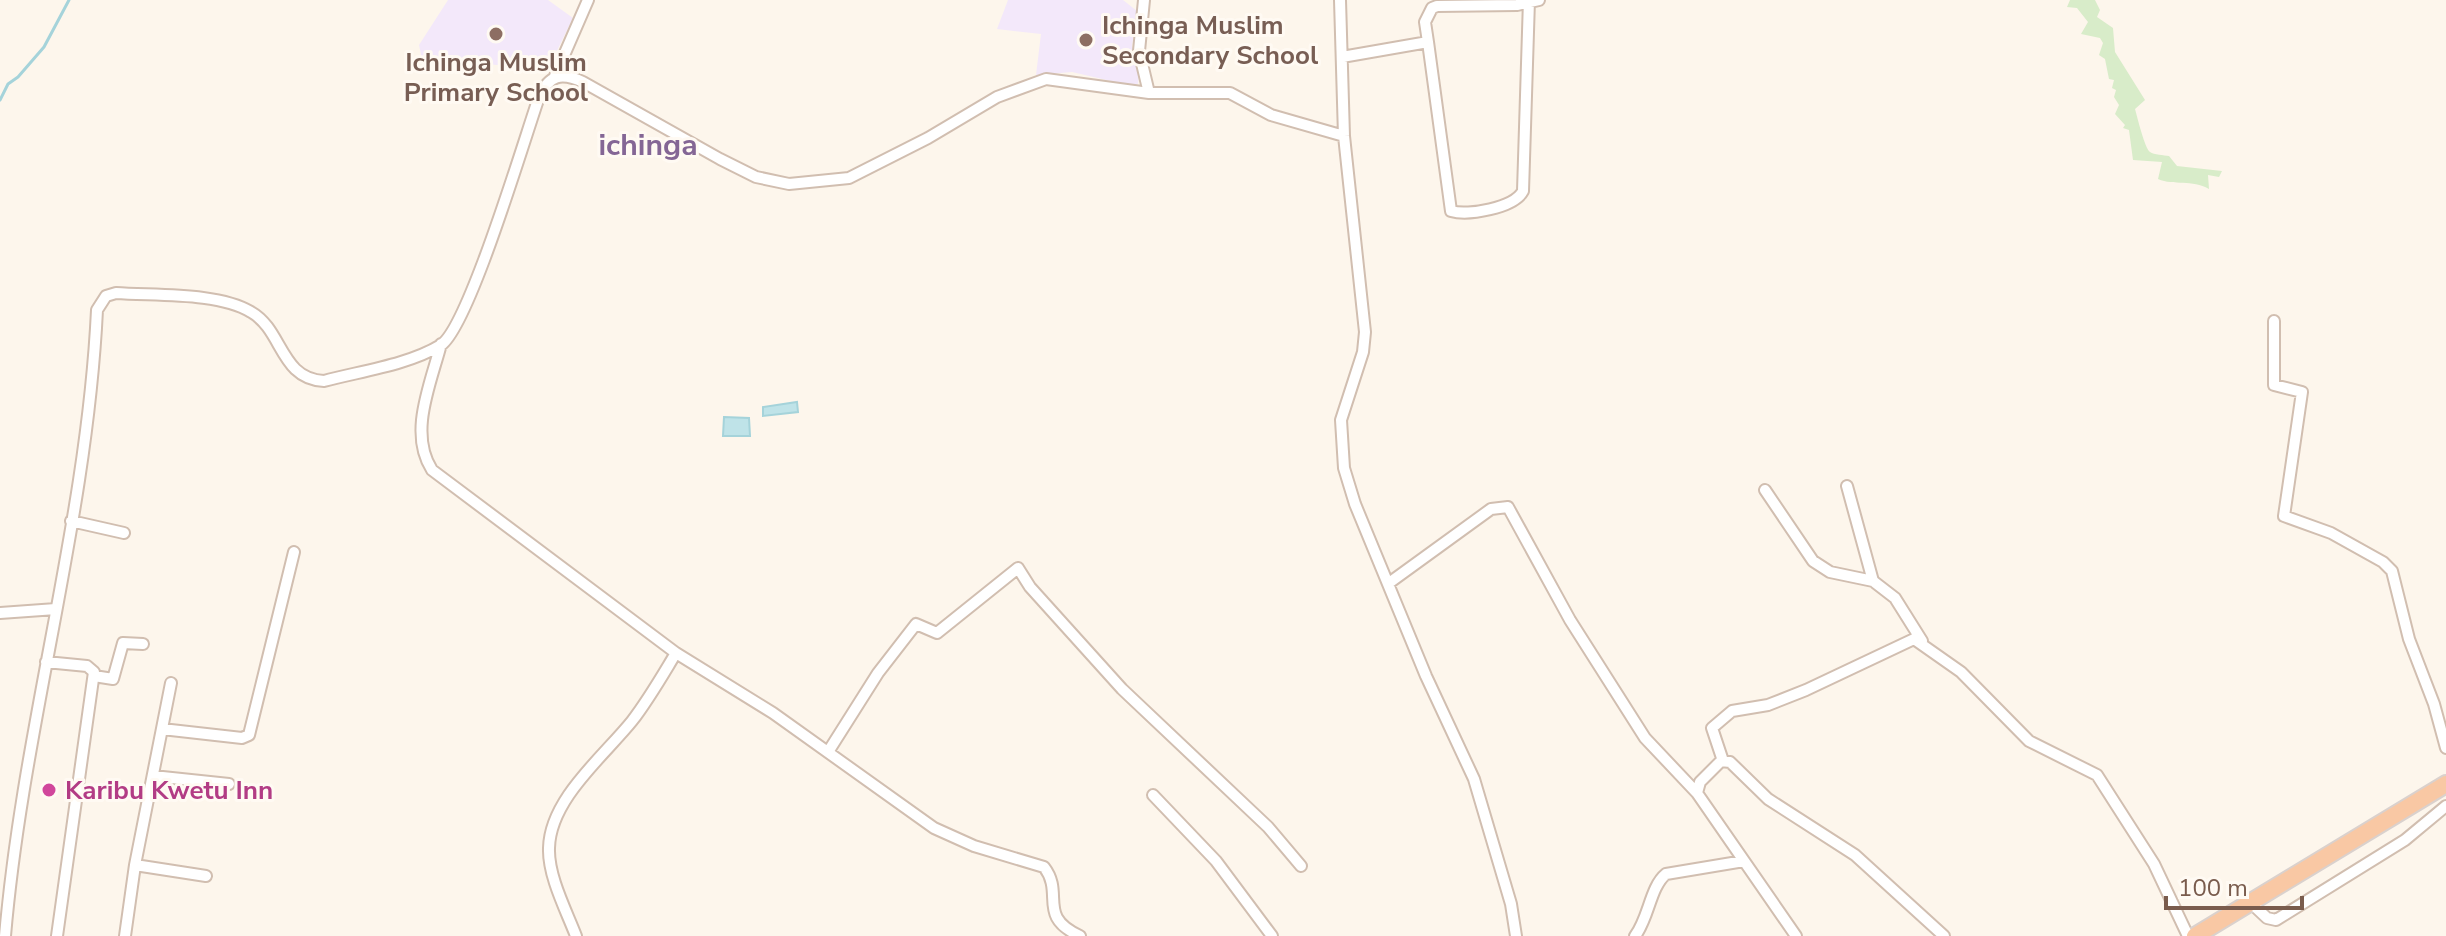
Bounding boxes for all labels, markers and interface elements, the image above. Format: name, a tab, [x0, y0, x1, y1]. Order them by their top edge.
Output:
place label: Ichinga Muslim Secondary School	[1102, 8, 1319, 73]
marker: Ichinga Muslim Primary School	[487, 25, 505, 43]
marker: Ichinga Muslim Secondary School	[1077, 31, 1095, 49]
place label: Ichinga Muslim Primary School	[404, 45, 589, 110]
district label: ichinga	[598, 125, 698, 166]
place label: Karibu Kwetu Inn	[65, 773, 273, 808]
marker: Karibu Kwetu Inn	[40, 781, 58, 799]
scale bar	[2166, 860, 2302, 910]
text: 100 m	[2178, 872, 2248, 904]

